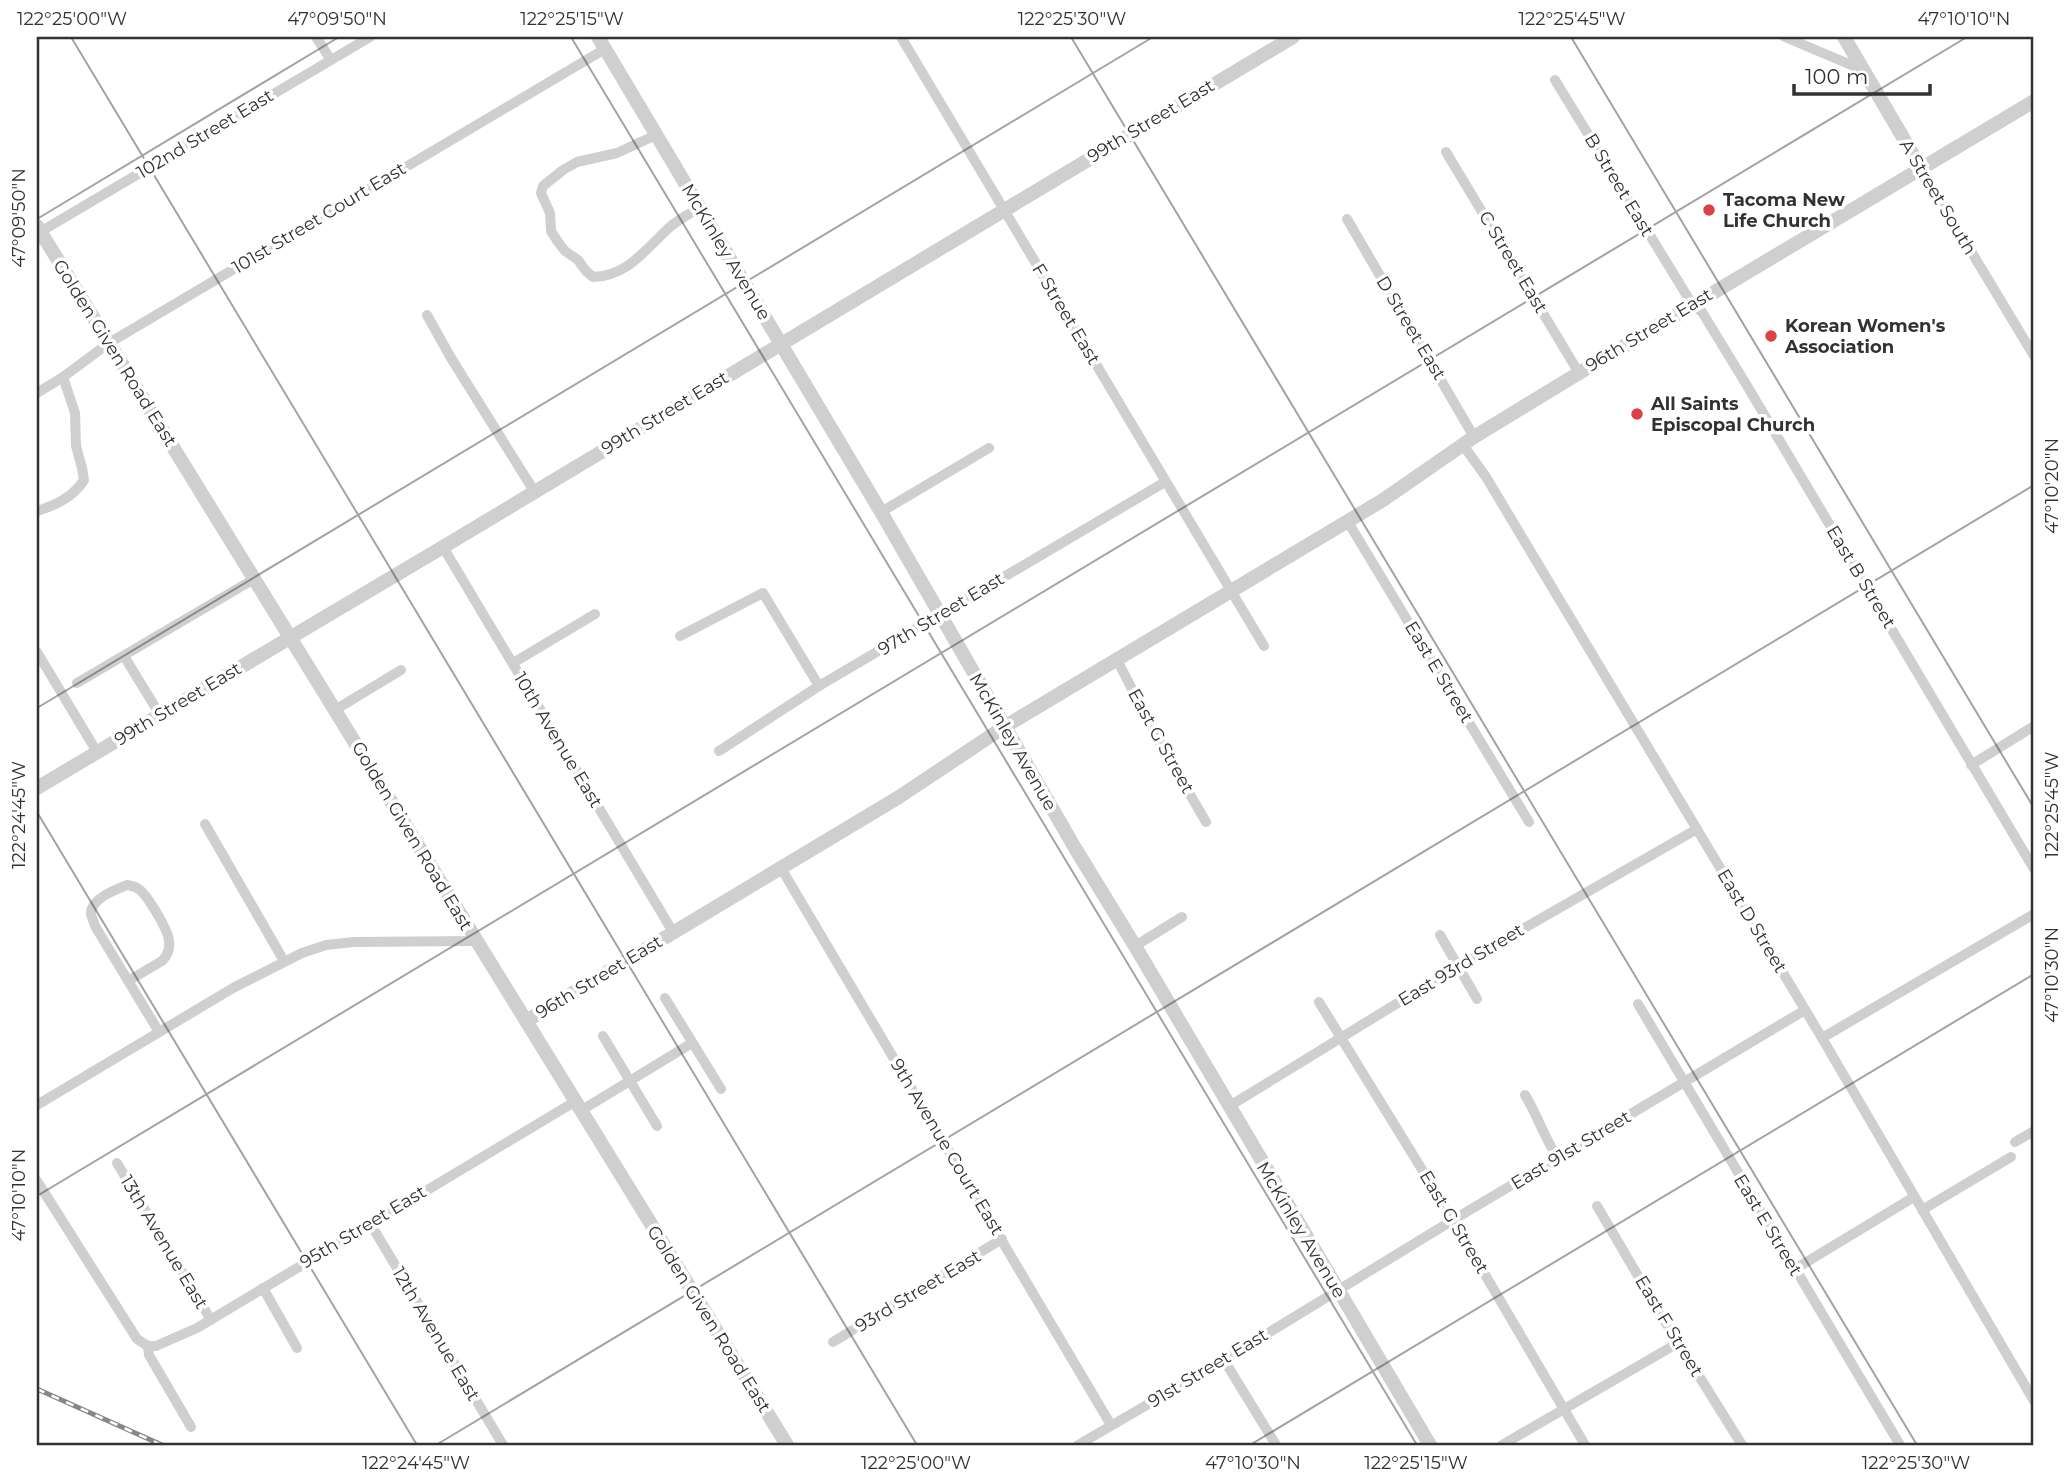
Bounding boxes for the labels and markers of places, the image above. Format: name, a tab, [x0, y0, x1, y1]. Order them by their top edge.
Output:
place label: Tacoma New Life Church	[1723, 189, 1845, 232]
marker: Tacoma New Life Church	[1701, 202, 1717, 218]
place label: Korean Women's Association	[1784, 315, 1946, 358]
marker: Korean Women's Association	[1763, 328, 1779, 344]
place label: All Saints Episcopal Church	[1650, 393, 1815, 436]
marker: All Saints Episcopal Church	[1629, 406, 1645, 422]

